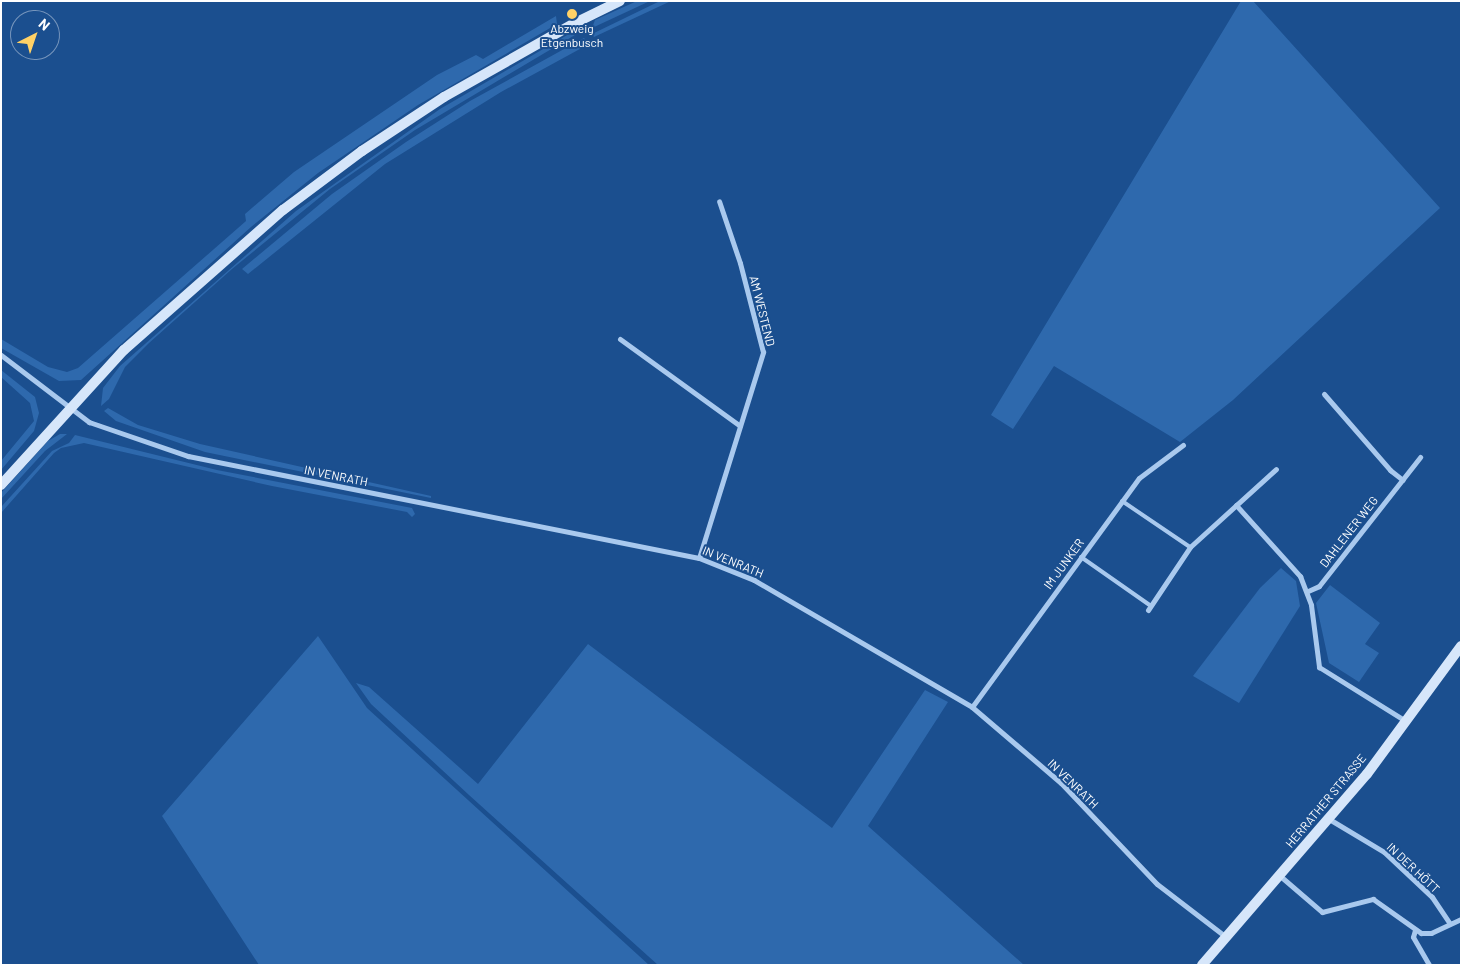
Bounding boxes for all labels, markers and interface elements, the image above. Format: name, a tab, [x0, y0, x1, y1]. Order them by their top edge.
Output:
marker: Abzweig Etgenbusch	[566, 8, 578, 20]
north arrow	[10, 10, 60, 60]
text: N	[35, 15, 54, 34]
place label: Abzweig Etgenbusch	[541, 22, 603, 50]
street label: AM WESTEND	[746, 274, 778, 348]
street label: IN VENRATH	[303, 463, 369, 489]
street label: DAHLENER WEG	[1317, 494, 1381, 570]
street label: IM JUNKER	[1041, 536, 1087, 592]
street label: IN VENRATH	[700, 543, 766, 581]
street label: HERRATHER STRASSE	[1283, 751, 1369, 851]
street label: IN VENRATH	[1045, 756, 1101, 812]
street label: IN DER HÖTT	[1384, 840, 1442, 896]

